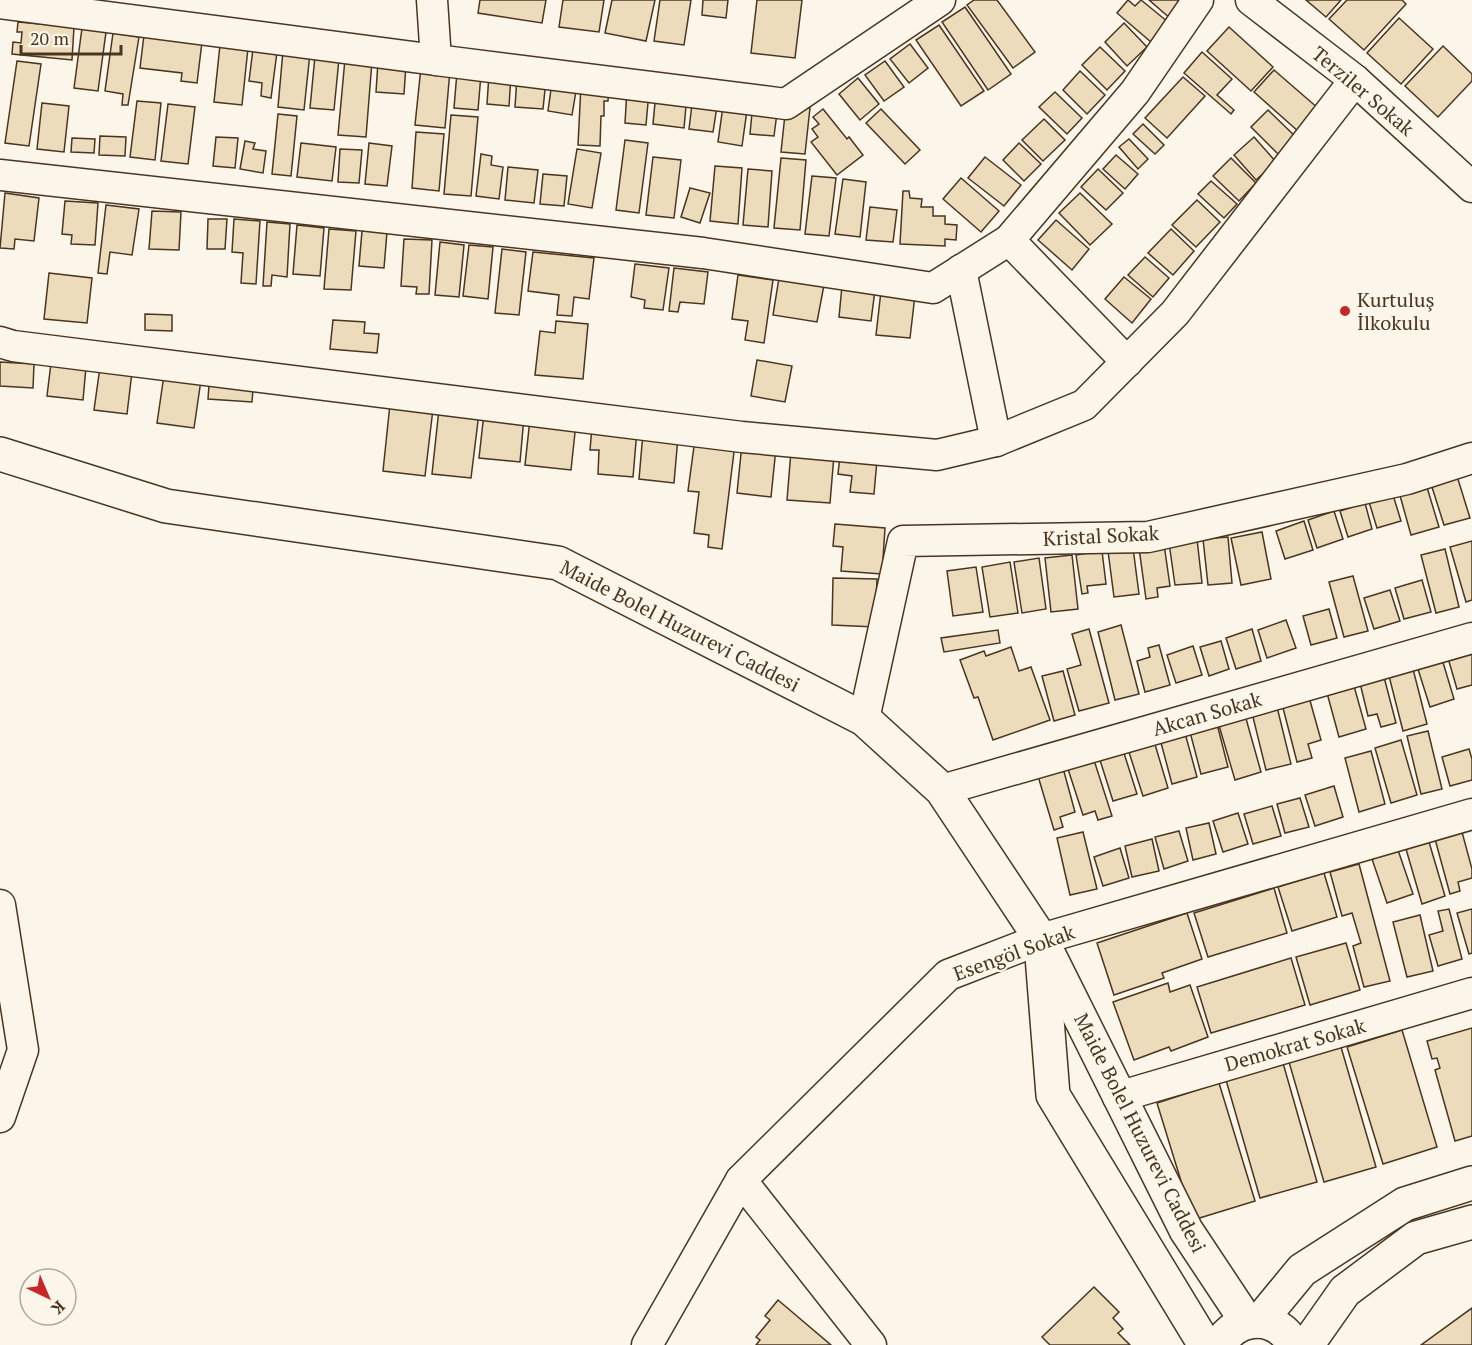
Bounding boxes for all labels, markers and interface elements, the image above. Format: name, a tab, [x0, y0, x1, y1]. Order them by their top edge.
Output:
scale bar	[21, 18, 122, 56]
text: 20 m	[30, 26, 70, 50]
street label: Terziler Sokak	[1306, 40, 1421, 142]
place label: Kurtuluş İlkokulu	[1357, 286, 1435, 336]
marker: Kurtuluş İlkokulu	[1338, 304, 1352, 318]
street label: Kristal Sokak	[1042, 519, 1160, 552]
street label: Maide Bolel Huzurevi Caddesi	[556, 553, 805, 698]
street label: Akcan Sokak	[1149, 685, 1265, 742]
street label: Esengöl Sokak	[949, 918, 1079, 987]
street label: Maide Bolel Huzurevi Caddesi	[1068, 1008, 1213, 1257]
street label: Demokrat Sokak	[1221, 1011, 1369, 1078]
north arrow	[18, 1267, 78, 1327]
text: K	[46, 1296, 70, 1320]

